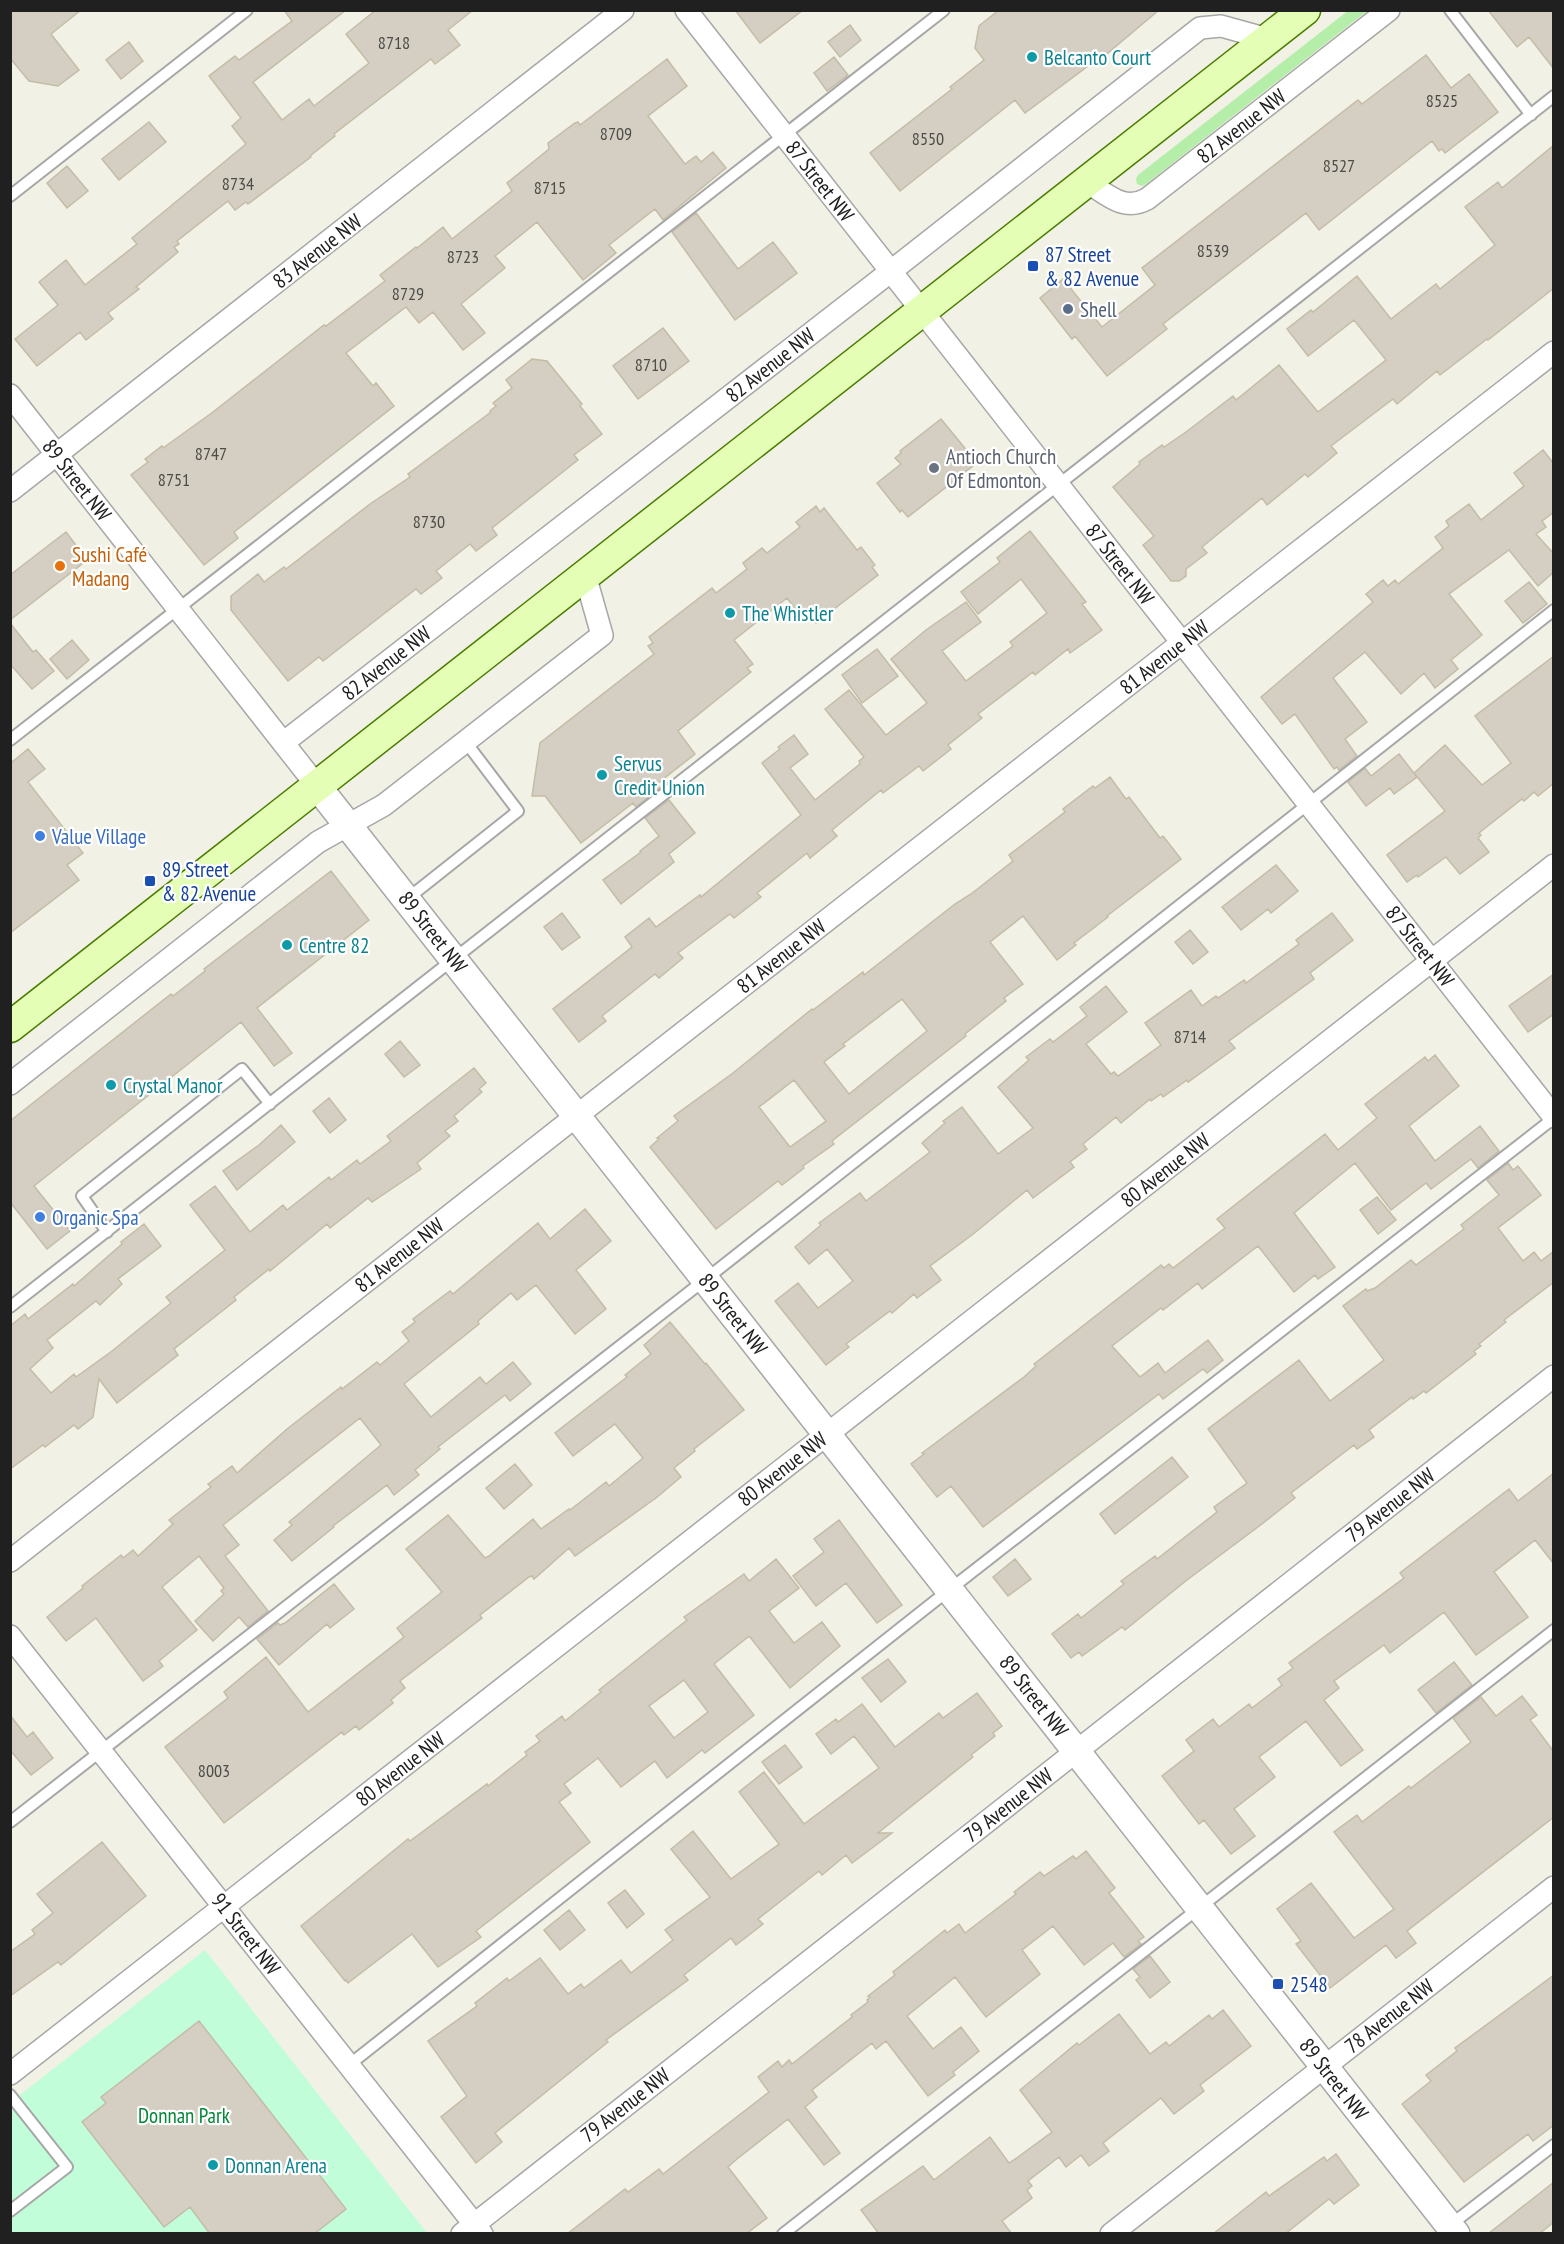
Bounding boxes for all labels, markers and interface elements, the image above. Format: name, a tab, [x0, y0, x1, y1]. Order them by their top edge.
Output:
house number: 8718	[378, 31, 410, 54]
place label: Belcanto Court	[1044, 44, 1151, 71]
marker: Belcanto Court	[1025, 50, 1039, 64]
street label: 82 Avenue NW	[1191, 83, 1291, 169]
house number: 8525	[1426, 89, 1458, 112]
house number: 8709	[600, 122, 632, 145]
house number: 8550	[912, 127, 944, 150]
street label: 87 Street NW	[780, 135, 860, 227]
house number: 8527	[1323, 154, 1355, 177]
house number: 8734	[222, 172, 254, 195]
house number: 8715	[534, 176, 566, 199]
street label: 83 Avenue NW	[267, 208, 367, 294]
house number: 8539	[1197, 239, 1229, 262]
place label: 87 Street & 82 Avenue	[1045, 241, 1139, 292]
house number: 8723	[447, 245, 479, 268]
marker: 87 Street & 82 Avenue	[1026, 259, 1040, 273]
house number: 8729	[392, 282, 424, 305]
place label: Shell	[1080, 296, 1117, 323]
marker: Shell	[1061, 302, 1075, 316]
street label: 82 Avenue NW	[720, 322, 820, 408]
house number: 8710	[635, 353, 667, 376]
street label: 89 Street NW	[37, 434, 117, 526]
house number: 8747	[195, 442, 227, 465]
place label: Antioch Church Of Edmonton	[946, 443, 1056, 494]
marker: Antioch Church Of Edmonton	[927, 461, 941, 475]
house number: 8751	[158, 468, 190, 491]
house number: 8730	[413, 510, 445, 533]
street label: 87 Street NW	[1080, 518, 1160, 610]
place label: Sushi Café Madang	[72, 541, 147, 592]
marker: Sushi Café Madang	[53, 559, 67, 573]
place label: The Whistler	[742, 600, 834, 627]
marker: The Whistler	[723, 606, 737, 620]
street label: 81 Avenue NW	[1114, 614, 1214, 700]
street label: 82 Avenue NW	[336, 620, 436, 706]
place label: Servus Credit Union	[614, 750, 705, 801]
marker: Servus Credit Union	[595, 768, 609, 782]
place label: Value Village	[51, 823, 146, 850]
marker: Value Village	[33, 829, 47, 843]
place label: 89 Street & 82 Avenue	[162, 856, 256, 907]
marker: 89 Street & 82 Avenue	[143, 874, 157, 888]
street label: 89 Street NW	[393, 886, 473, 978]
street label: 87 Street NW	[1380, 900, 1460, 992]
street label: 81 Avenue NW	[731, 913, 831, 999]
place label: Centre 82	[299, 932, 369, 959]
marker: Centre 82	[280, 938, 294, 952]
house number: 8714	[1174, 1025, 1206, 1048]
place label: Crystal Manor	[123, 1072, 223, 1099]
marker: Crystal Manor	[104, 1078, 118, 1092]
street label: 80 Avenue NW	[1115, 1127, 1215, 1213]
place label: Organic Spa	[52, 1204, 139, 1231]
marker: Organic Spa	[33, 1210, 47, 1224]
street label: 81 Avenue NW	[349, 1212, 449, 1298]
street label: 89 Street NW	[693, 1268, 773, 1360]
street label: 80 Avenue NW	[732, 1426, 832, 1512]
street label: 79 Avenue NW	[1340, 1462, 1440, 1548]
street label: 89 Street NW	[994, 1650, 1074, 1742]
street label: 80 Avenue NW	[350, 1726, 450, 1812]
house number: 8003	[198, 1759, 230, 1782]
street label: 79 Avenue NW	[958, 1762, 1058, 1848]
street label: 91 Street NW	[206, 1888, 286, 1980]
place label: 2548	[1290, 1971, 1328, 1998]
street label: 78 Avenue NW	[1339, 1973, 1439, 2059]
marker: 2548	[1271, 1977, 1285, 1991]
street label: 89 Street NW	[1294, 2033, 1374, 2125]
street label: 79 Avenue NW	[575, 2062, 675, 2148]
park label: Donnan Park	[138, 2102, 230, 2129]
place label: Donnan Arena	[225, 2152, 327, 2179]
marker: Donnan Arena	[206, 2158, 220, 2172]

